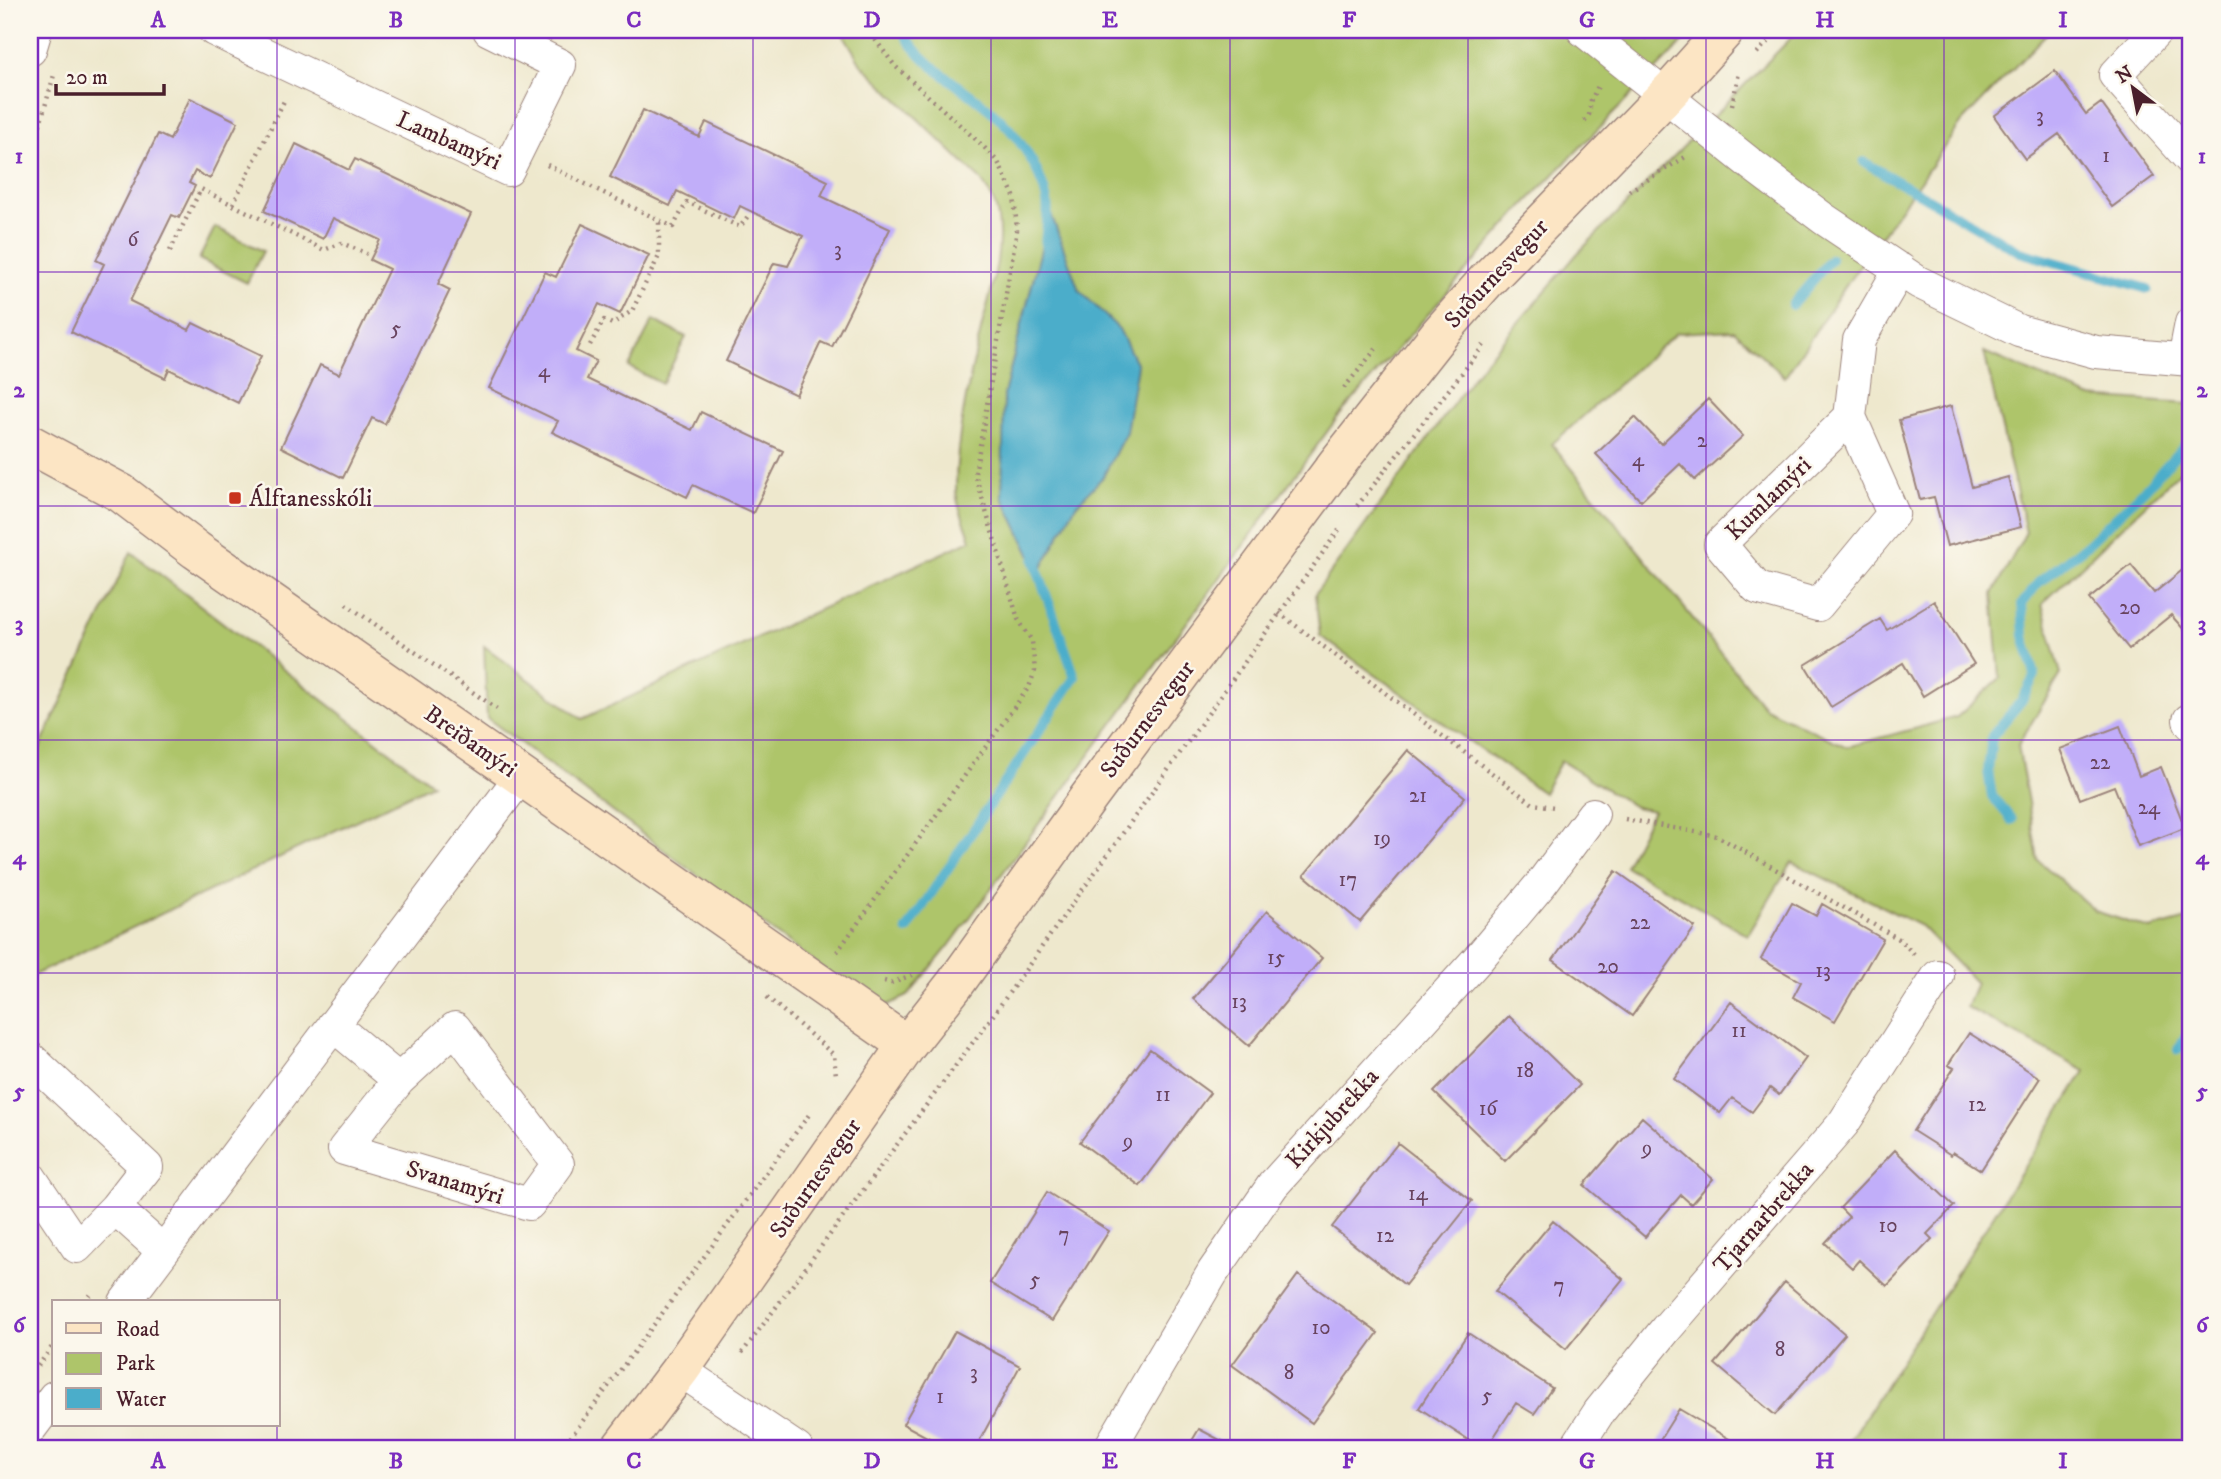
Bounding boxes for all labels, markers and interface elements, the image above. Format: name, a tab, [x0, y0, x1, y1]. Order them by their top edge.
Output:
text: A	[150, 6, 167, 35]
text: B	[389, 6, 403, 35]
text: C	[626, 6, 642, 35]
text: D	[863, 6, 881, 35]
text: E	[1102, 6, 1118, 35]
text: F	[1342, 6, 1357, 35]
text: G	[1579, 6, 1595, 35]
text: H	[1815, 6, 1835, 35]
text: I	[2058, 6, 2068, 35]
scale bar	[56, 52, 164, 96]
north arrow	[2098, 52, 2168, 122]
text: N	[2112, 61, 2138, 89]
text: 20 m	[66, 65, 108, 91]
house number: 3	[2036, 103, 2044, 129]
street label: Lambamýri	[392, 105, 506, 177]
text: 1	[15, 142, 23, 171]
text: 1	[2198, 142, 2206, 171]
house number: 1	[2102, 143, 2110, 169]
street label: Suðurnesvegur	[1438, 212, 1555, 335]
house number: 6	[128, 227, 140, 253]
house number: 3	[834, 237, 842, 263]
house number: 5	[391, 316, 401, 342]
house number: 4	[538, 358, 551, 384]
text: 2	[13, 376, 25, 405]
text: 2	[2196, 376, 2208, 405]
house number: 2	[1697, 428, 1708, 454]
house number: 4	[1632, 447, 1645, 473]
street label: Kumlamýri	[1719, 450, 1818, 547]
place label: Álftanesskóli	[249, 483, 372, 514]
marker: Álftanesskóli	[227, 490, 243, 506]
house number: 20	[2119, 595, 2141, 621]
text: 3	[15, 610, 23, 639]
text: 3	[2198, 610, 2206, 639]
street label: Suðurnesvegur	[1094, 655, 1202, 784]
street label: Breiðamýri	[418, 699, 523, 785]
house number: 22	[2090, 750, 2111, 776]
house number: 21	[1409, 783, 1427, 809]
house number: 24	[2138, 795, 2161, 821]
house number: 19	[1373, 826, 1391, 852]
text: 4	[12, 843, 27, 872]
text: 4	[2195, 843, 2210, 872]
house number: 17	[1339, 867, 1357, 893]
house number: 22	[1630, 910, 1651, 936]
house number: 15	[1267, 945, 1285, 971]
house number: 20	[1597, 954, 1619, 980]
house number: 13	[1815, 958, 1831, 984]
house number: 13	[1231, 989, 1247, 1015]
house number: 11	[1731, 1018, 1747, 1044]
house number: 18	[1516, 1058, 1534, 1084]
street label: Kirkjubrekka	[1280, 1062, 1386, 1175]
text: 5	[12, 1077, 25, 1106]
text: 5	[2195, 1077, 2208, 1106]
house number: 11	[1155, 1082, 1171, 1108]
house number: 12	[1968, 1092, 1987, 1118]
house number: 16	[1479, 1096, 1498, 1122]
street label: Suðurnesvegur	[764, 1113, 868, 1244]
house number: 9	[1122, 1129, 1133, 1155]
house number: 9	[1641, 1136, 1652, 1162]
street label: Svanamýri	[402, 1154, 507, 1212]
street label: Tjarnarbrekka	[1707, 1155, 1821, 1280]
house number: 14	[1408, 1181, 1429, 1207]
house number: 10	[1879, 1213, 1897, 1239]
house number: 7	[1058, 1222, 1070, 1248]
house number: 12	[1376, 1223, 1395, 1249]
house number: 5	[1030, 1267, 1040, 1293]
house number: 7	[1553, 1273, 1565, 1299]
legend	[52, 1300, 280, 1426]
text: 6	[13, 1311, 27, 1340]
text: 6	[2196, 1311, 2210, 1340]
house number: 10	[1312, 1315, 1330, 1341]
text: Road	[116, 1317, 160, 1343]
house number: 8	[1775, 1337, 1785, 1363]
text: Park	[116, 1351, 156, 1377]
house number: 3	[970, 1360, 978, 1386]
house number: 8	[1284, 1360, 1294, 1386]
house number: 5	[1482, 1383, 1492, 1409]
house number: 1	[936, 1384, 944, 1410]
text: Water	[115, 1387, 166, 1413]
text: A	[150, 1447, 167, 1476]
text: B	[389, 1447, 403, 1476]
text: C	[626, 1447, 642, 1476]
text: D	[863, 1447, 881, 1476]
text: E	[1102, 1447, 1118, 1476]
text: F	[1342, 1447, 1357, 1476]
text: G	[1579, 1447, 1595, 1476]
text: H	[1815, 1447, 1835, 1476]
text: I	[2058, 1447, 2068, 1476]

